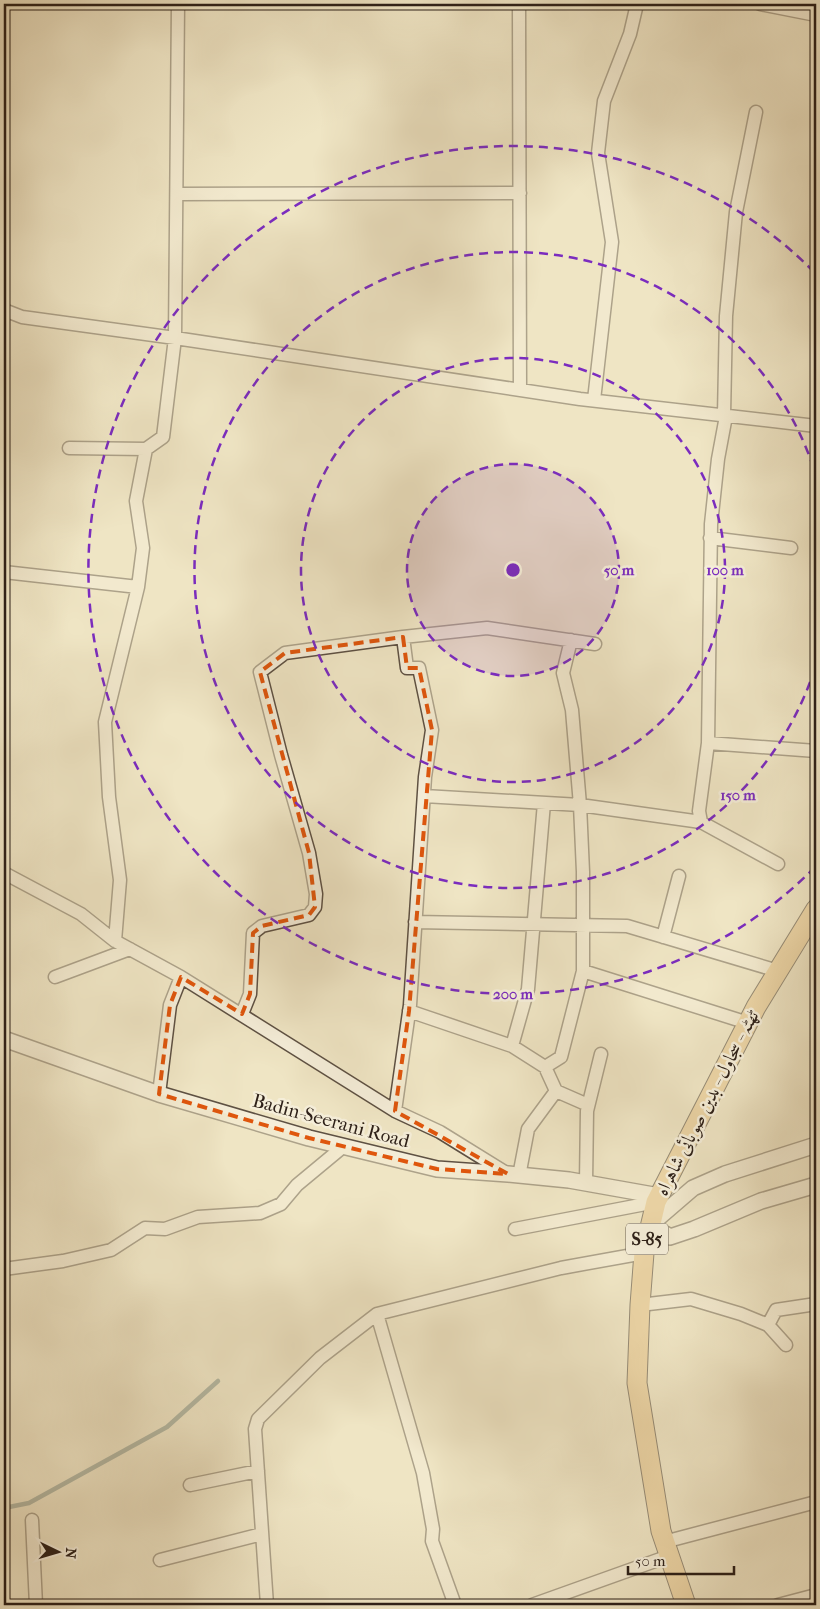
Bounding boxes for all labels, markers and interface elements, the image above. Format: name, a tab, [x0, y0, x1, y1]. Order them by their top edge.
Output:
centre of rings	[504, 561, 522, 579]
text: 50 m	[604, 561, 635, 579]
text: 100 m	[706, 561, 744, 579]
text: 150 m	[720, 786, 756, 804]
text: 200 m	[493, 985, 533, 1003]
street label: ٹھٹہ - سجاول - بدین صوبائی شاہراہ	[651, 1005, 765, 1200]
street label: Badin-Seerani Road	[250, 1089, 413, 1153]
road number: S-85	[626, 1224, 668, 1254]
north arrow	[32, 1526, 82, 1576]
scale bar	[628, 1544, 734, 1576]
text: N	[61, 1547, 79, 1559]
text: 50 m	[635, 1552, 666, 1570]

